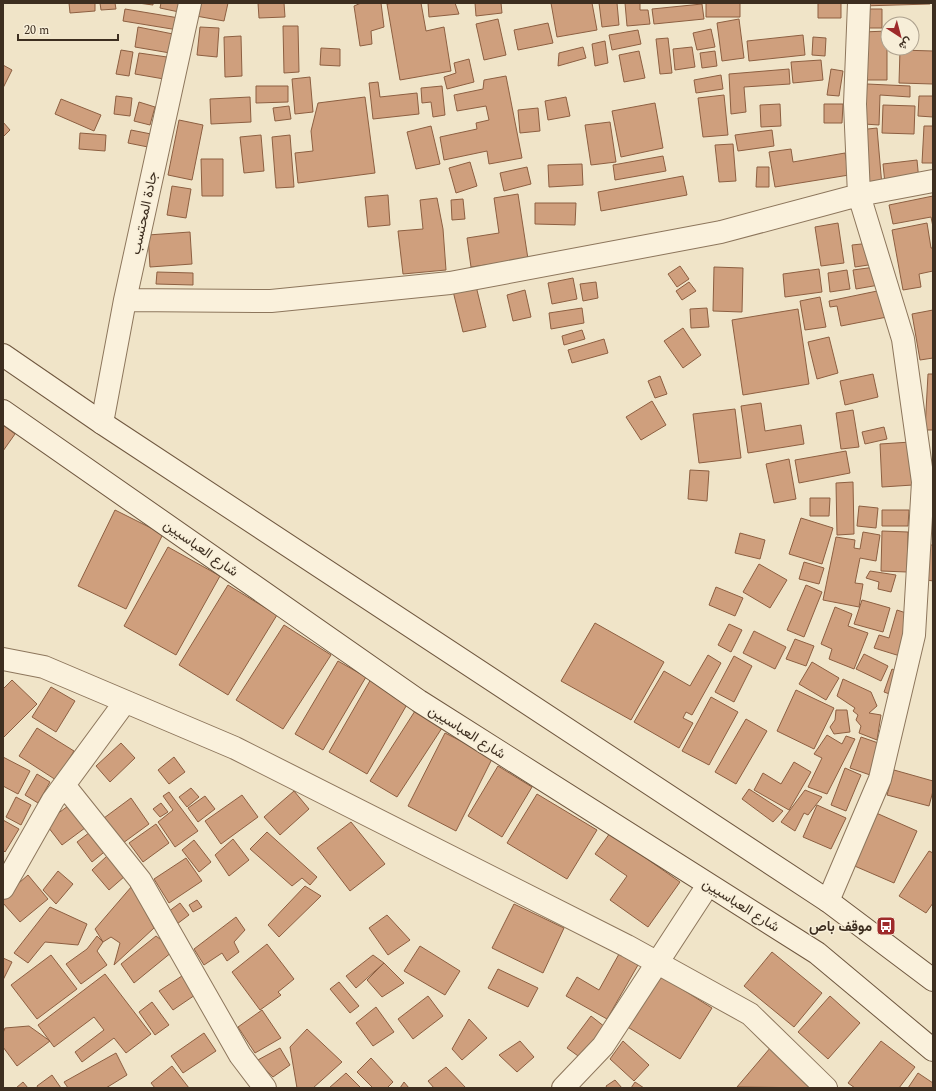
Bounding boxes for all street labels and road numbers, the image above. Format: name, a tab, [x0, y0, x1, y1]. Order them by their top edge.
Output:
street label: جادة المحتسب	[125, 170, 163, 256]
street label: شارع العباسيين	[159, 514, 243, 582]
street label: شارع العباسيين	[424, 700, 510, 764]
street label: شارع العباسيين	[698, 873, 784, 937]

